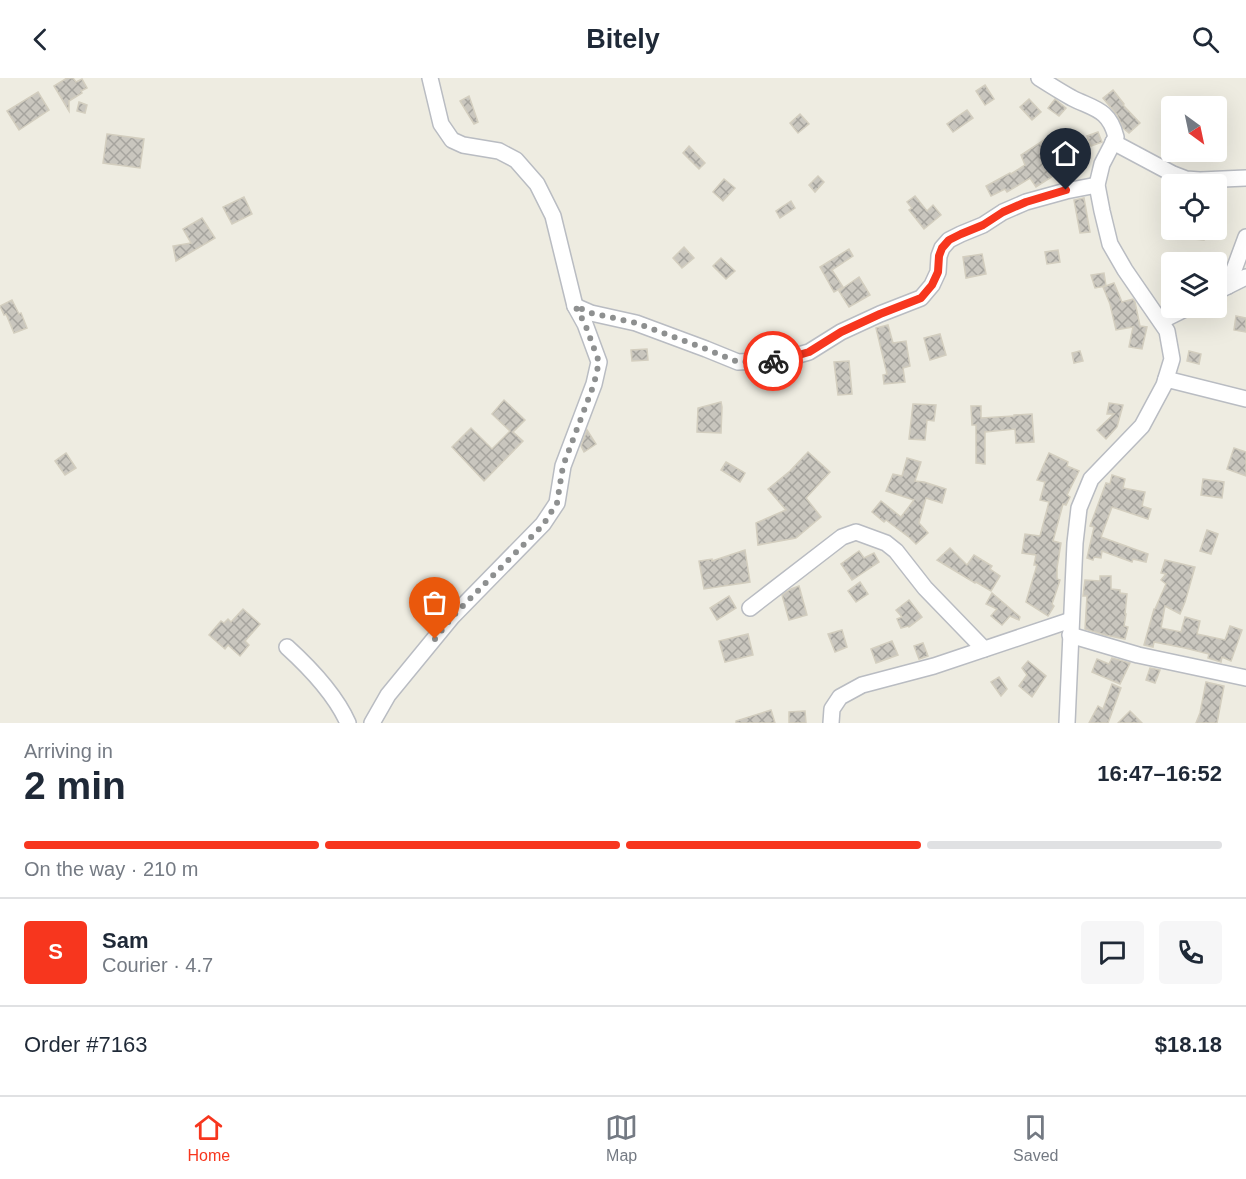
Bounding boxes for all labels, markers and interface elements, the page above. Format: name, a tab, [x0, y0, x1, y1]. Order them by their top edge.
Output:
icon: back	[24, 23, 57, 56]
icon: search	[1189, 23, 1222, 56]
text: Bitely	[586, 24, 660, 54]
north arrow	[1161, 96, 1227, 162]
map controls	[1161, 96, 1227, 318]
pin	[1040, 128, 1091, 190]
icon: home	[1049, 137, 1082, 170]
button: locate	[1161, 174, 1227, 240]
button: layers	[1161, 252, 1227, 318]
courier	[743, 331, 803, 391]
icon: bike	[757, 345, 790, 378]
pin	[409, 577, 460, 639]
icon: bag	[418, 586, 451, 619]
text: Arriving in	[24, 740, 113, 762]
text: 16:47–16:52	[1097, 761, 1222, 786]
text: 2 min	[24, 764, 126, 807]
text: On the way · 210 m	[24, 858, 199, 880]
button: chat	[1081, 921, 1144, 984]
button: phone	[1159, 921, 1222, 984]
text: Sam	[102, 928, 148, 953]
text: S	[48, 939, 63, 964]
text: Courier · 4.7	[102, 954, 213, 976]
text: Order #7163	[24, 1032, 148, 1057]
text: $18.18	[1155, 1032, 1222, 1057]
tab: Home	[187, 1111, 230, 1165]
tab: Map	[605, 1111, 638, 1165]
tab: Saved	[1013, 1111, 1058, 1165]

